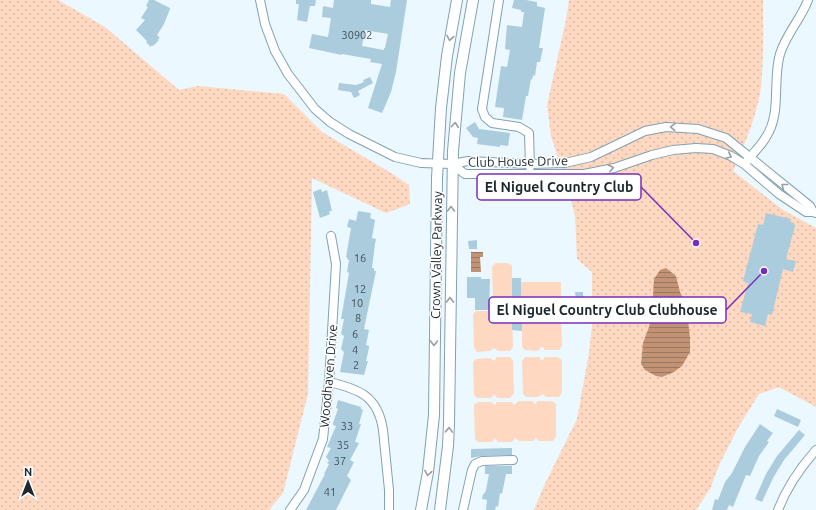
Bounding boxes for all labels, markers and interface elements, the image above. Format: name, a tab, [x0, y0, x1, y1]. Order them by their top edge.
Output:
house number: 30902	[341, 29, 373, 41]
one-way arrow	[446, 35, 455, 42]
one-way arrow	[450, 122, 459, 128]
one-way arrow	[670, 123, 676, 132]
one-way arrow	[725, 151, 732, 159]
street label: Club House Drive	[468, 153, 568, 169]
one-way arrow	[607, 164, 614, 173]
callout: El Niguel Country Club	[477, 174, 641, 200]
text: El Niguel Country Club	[485, 179, 633, 195]
one-way arrow	[782, 183, 789, 190]
street label: Crown Valley Parkway	[428, 191, 444, 319]
one-way arrow	[447, 206, 456, 212]
house number: 16	[354, 252, 366, 264]
house number: 12	[354, 283, 366, 295]
house number: 10	[351, 297, 363, 309]
one-way arrow	[446, 297, 454, 303]
callout: El Niguel Country Club Clubhouse	[489, 297, 726, 323]
text: El Niguel Country Club Clubhouse	[496, 302, 718, 318]
house number: 8	[355, 312, 361, 324]
street label: Woodhaven Drive	[317, 324, 339, 428]
house number: 6	[352, 328, 358, 340]
one-way arrow	[430, 340, 438, 346]
house number: 4	[352, 344, 358, 356]
house number: 2	[353, 359, 359, 371]
house number: 33	[341, 420, 353, 432]
one-way arrow	[444, 427, 453, 433]
house number: 35	[337, 439, 349, 451]
house number: 37	[334, 455, 346, 467]
north arrow	[8, 462, 48, 502]
text: N	[24, 466, 32, 478]
one-way arrow	[424, 469, 433, 476]
house number: 41	[324, 486, 336, 498]

